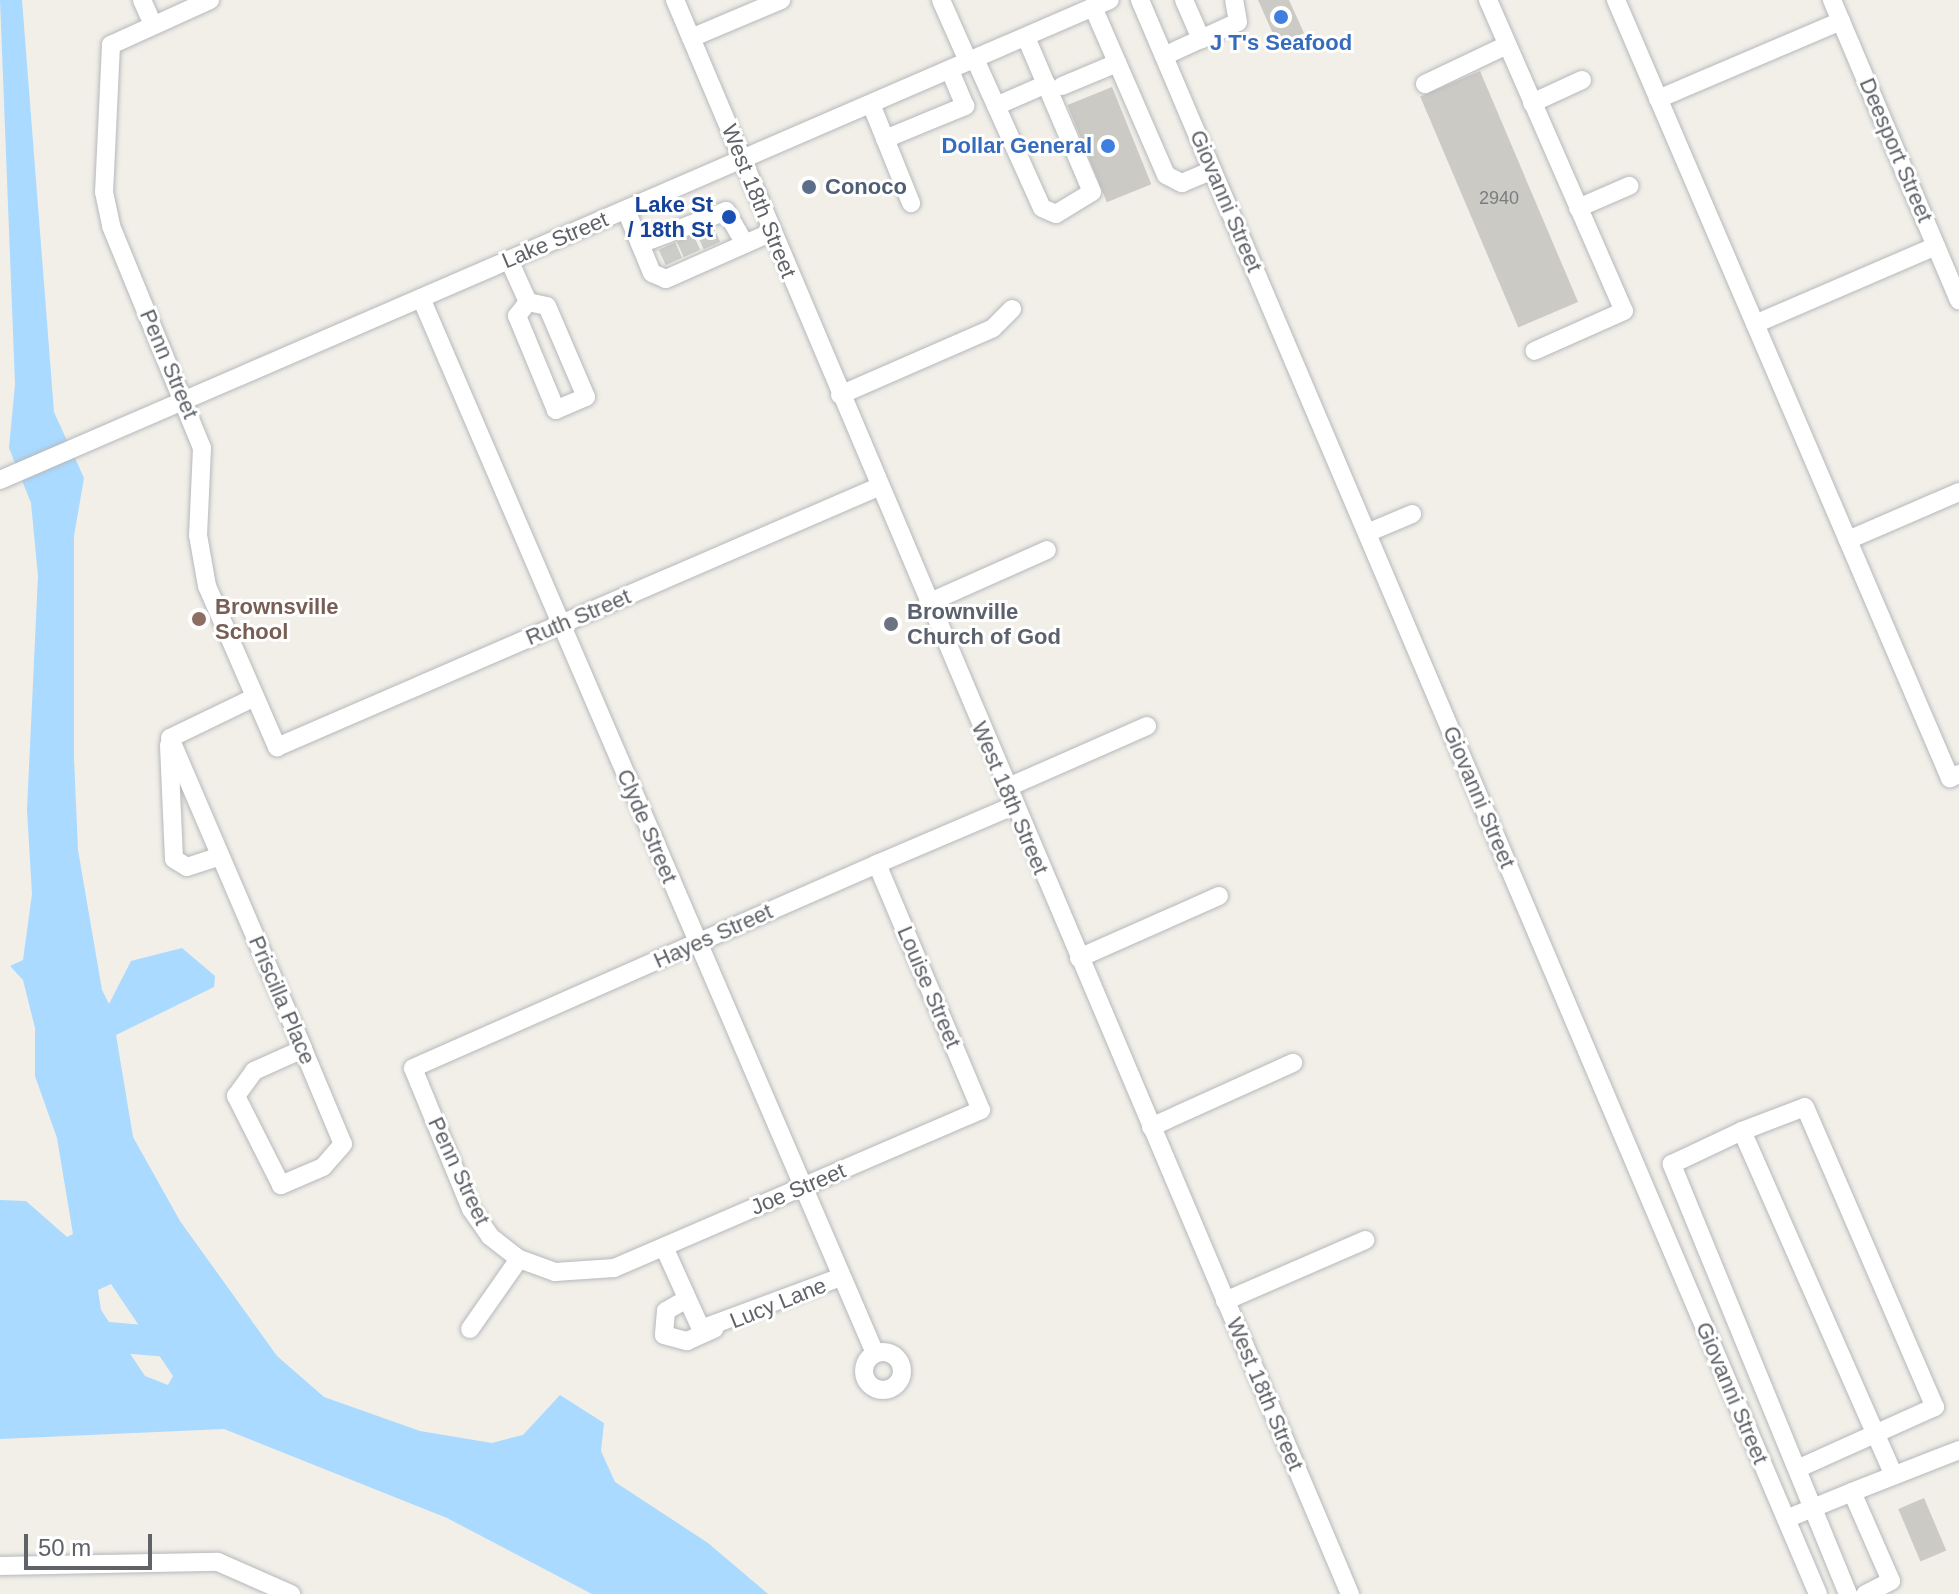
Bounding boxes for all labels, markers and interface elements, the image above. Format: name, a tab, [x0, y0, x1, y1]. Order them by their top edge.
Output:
marker: J T's Seafood	[1272, 8, 1290, 26]
place label: J T's Seafood	[1210, 30, 1352, 56]
street label: Deesport Street	[1854, 74, 1938, 226]
street label: West 18th Street	[716, 120, 802, 282]
street label: Giovanni Street	[1184, 126, 1268, 276]
place label: Dollar General	[942, 133, 1092, 159]
marker: Dollar General	[1099, 137, 1117, 155]
place label: Conoco	[825, 174, 907, 200]
marker: Conoco	[800, 178, 818, 196]
house number: 2940	[1479, 187, 1519, 209]
place label: Lake St / 18th St	[627, 191, 713, 242]
street label: Lake Street	[498, 206, 612, 274]
marker: Lake St / 18th St	[720, 208, 738, 226]
street label: Penn Street	[134, 305, 204, 423]
street label: Ruth Street	[522, 583, 634, 651]
place label: Brownsville School	[215, 593, 338, 644]
place label: Brownville Church of God	[907, 598, 1061, 650]
marker: Brownsville School	[190, 610, 208, 628]
marker: Brownville Church of God	[882, 615, 900, 633]
street label: West 18th Street	[966, 718, 1054, 878]
street label: Giovanni Street	[1437, 722, 1521, 872]
street label: Clyde Street	[611, 765, 683, 887]
street label: Hayes Street	[650, 898, 776, 974]
street label: Louise Street	[892, 922, 966, 1052]
street label: Priscilla Place	[243, 932, 321, 1068]
street label: Penn Street	[422, 1113, 496, 1229]
street label: Joe Street	[747, 1157, 849, 1221]
street label: Lucy Lane	[726, 1272, 830, 1334]
street label: West 18th Street	[1221, 1314, 1309, 1474]
street label: Giovanni Street	[1690, 1318, 1774, 1468]
scale bar	[28, 1518, 156, 1568]
text: 50 m	[38, 1534, 91, 1561]

